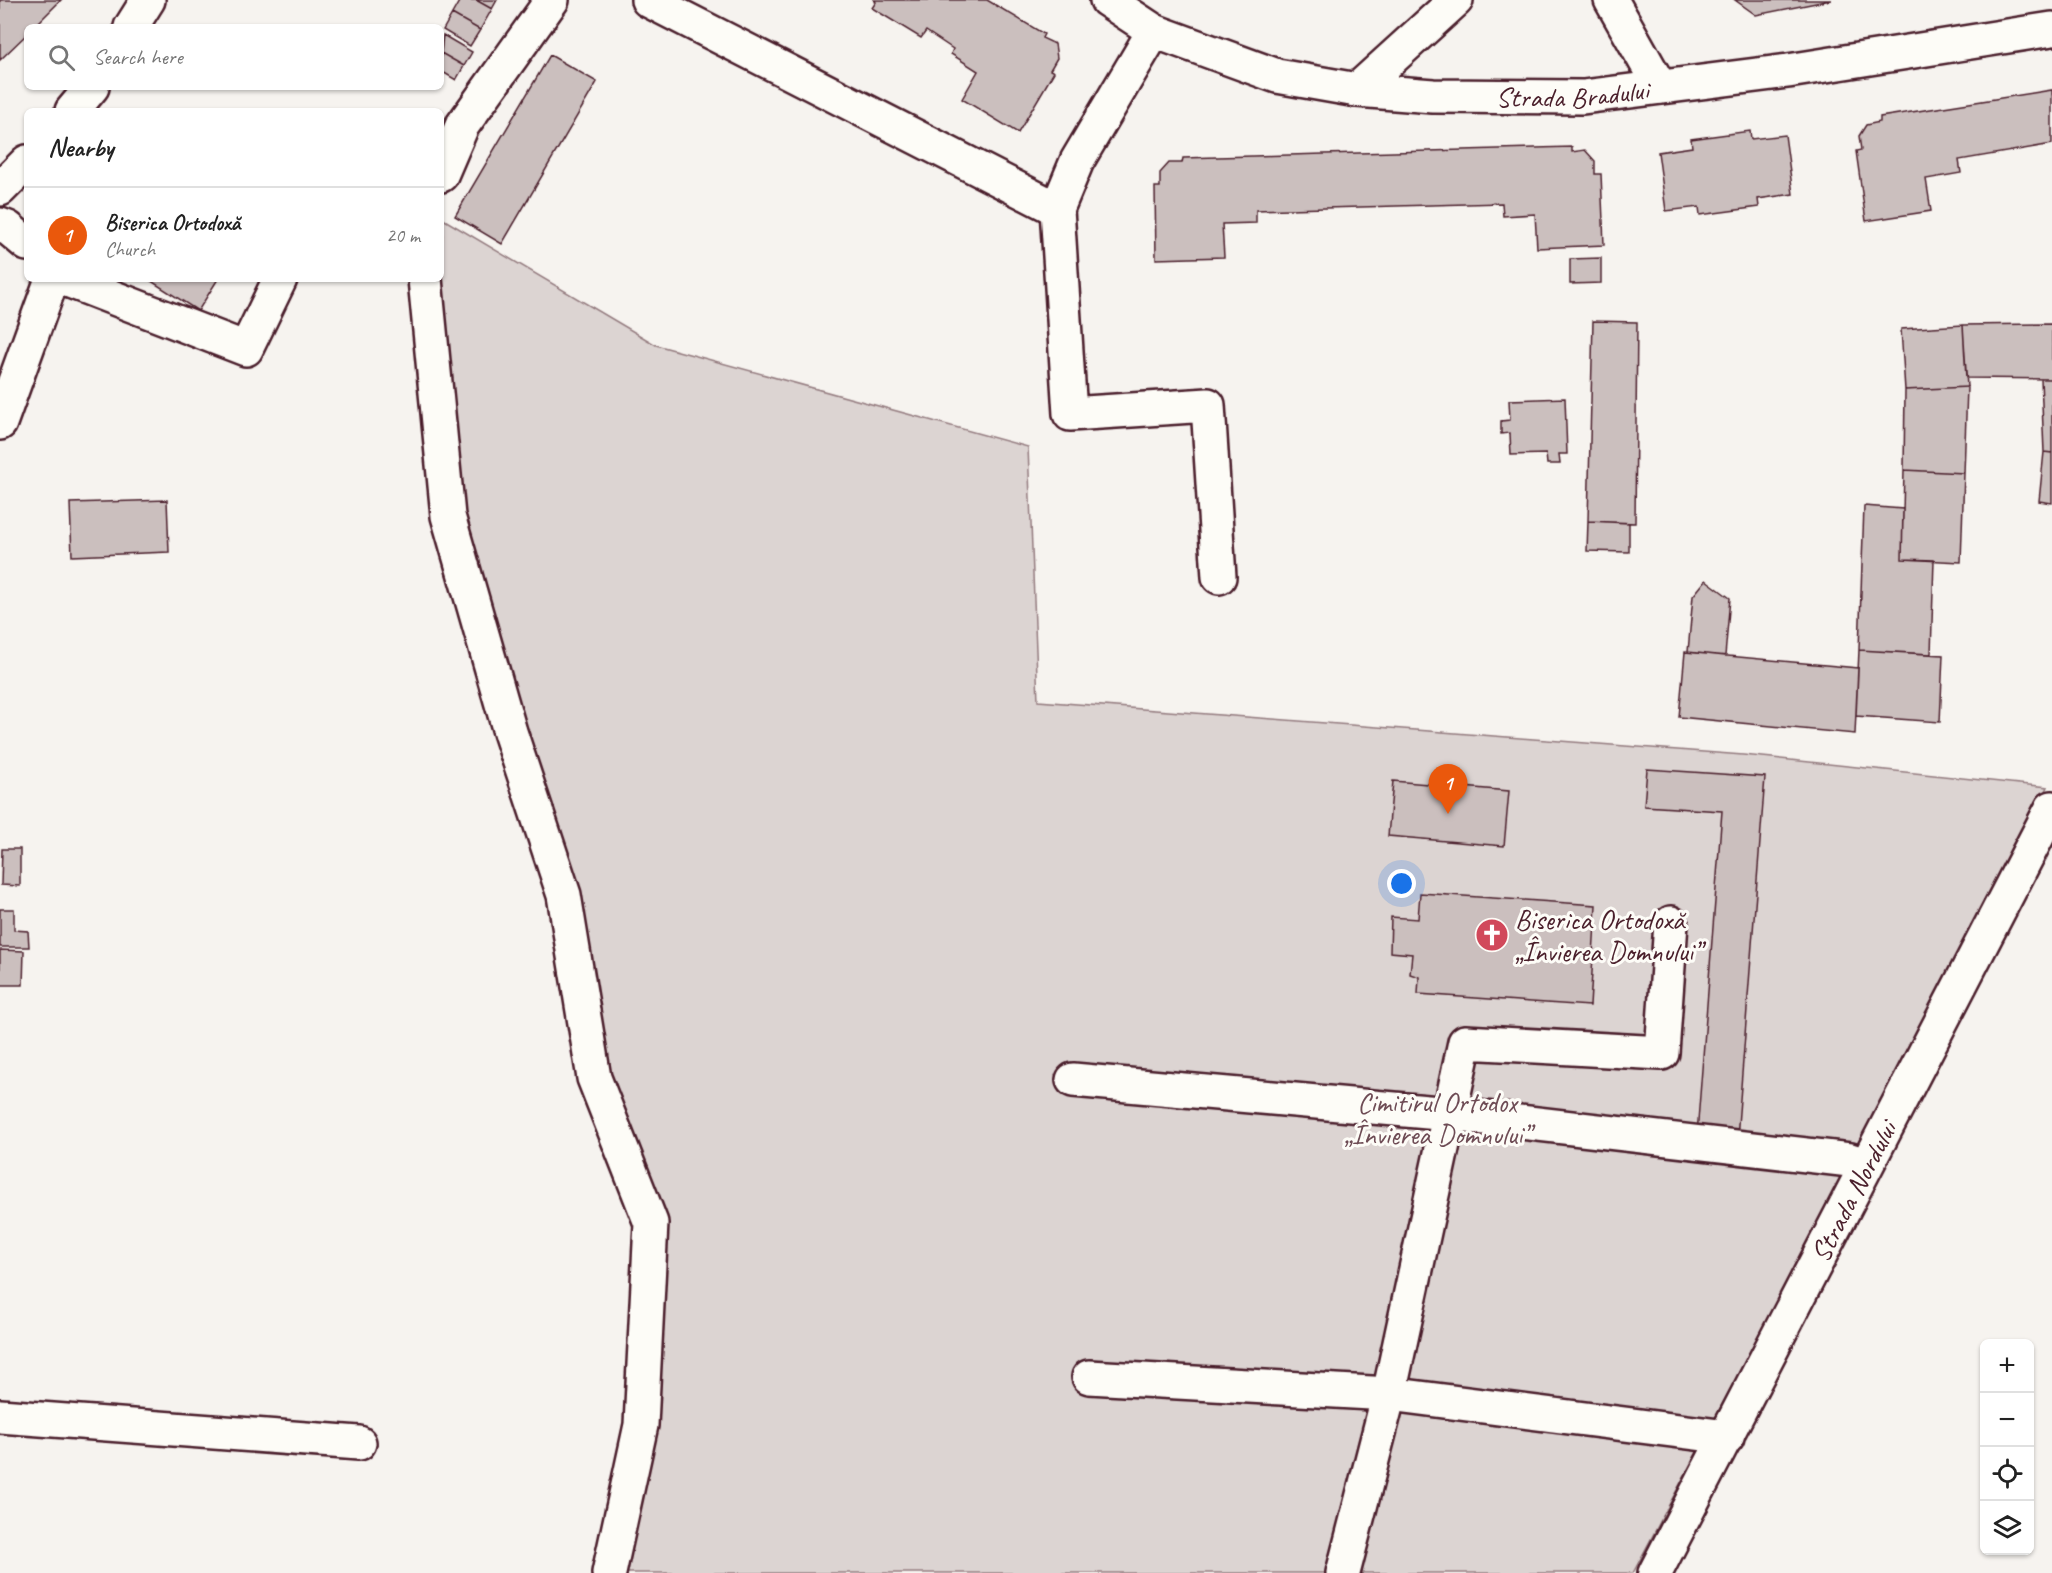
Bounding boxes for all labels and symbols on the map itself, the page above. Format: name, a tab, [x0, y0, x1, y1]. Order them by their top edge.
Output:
street label: Strada Bradului	[1496, 71, 1654, 115]
pin: 1	[1428, 764, 1468, 814]
your location	[1387, 869, 1416, 898]
place label: Biserica Ortodoxă „Învierea Domnului”	[1515, 902, 1707, 969]
church icon: Biserica Ortodoxă „Învierea Domnului”	[1474, 917, 1510, 953]
park label: Cimitirul Ortodox „Învierea Domnului”	[1344, 1085, 1536, 1152]
street label: Strada Nordului	[1802, 1112, 1906, 1267]

